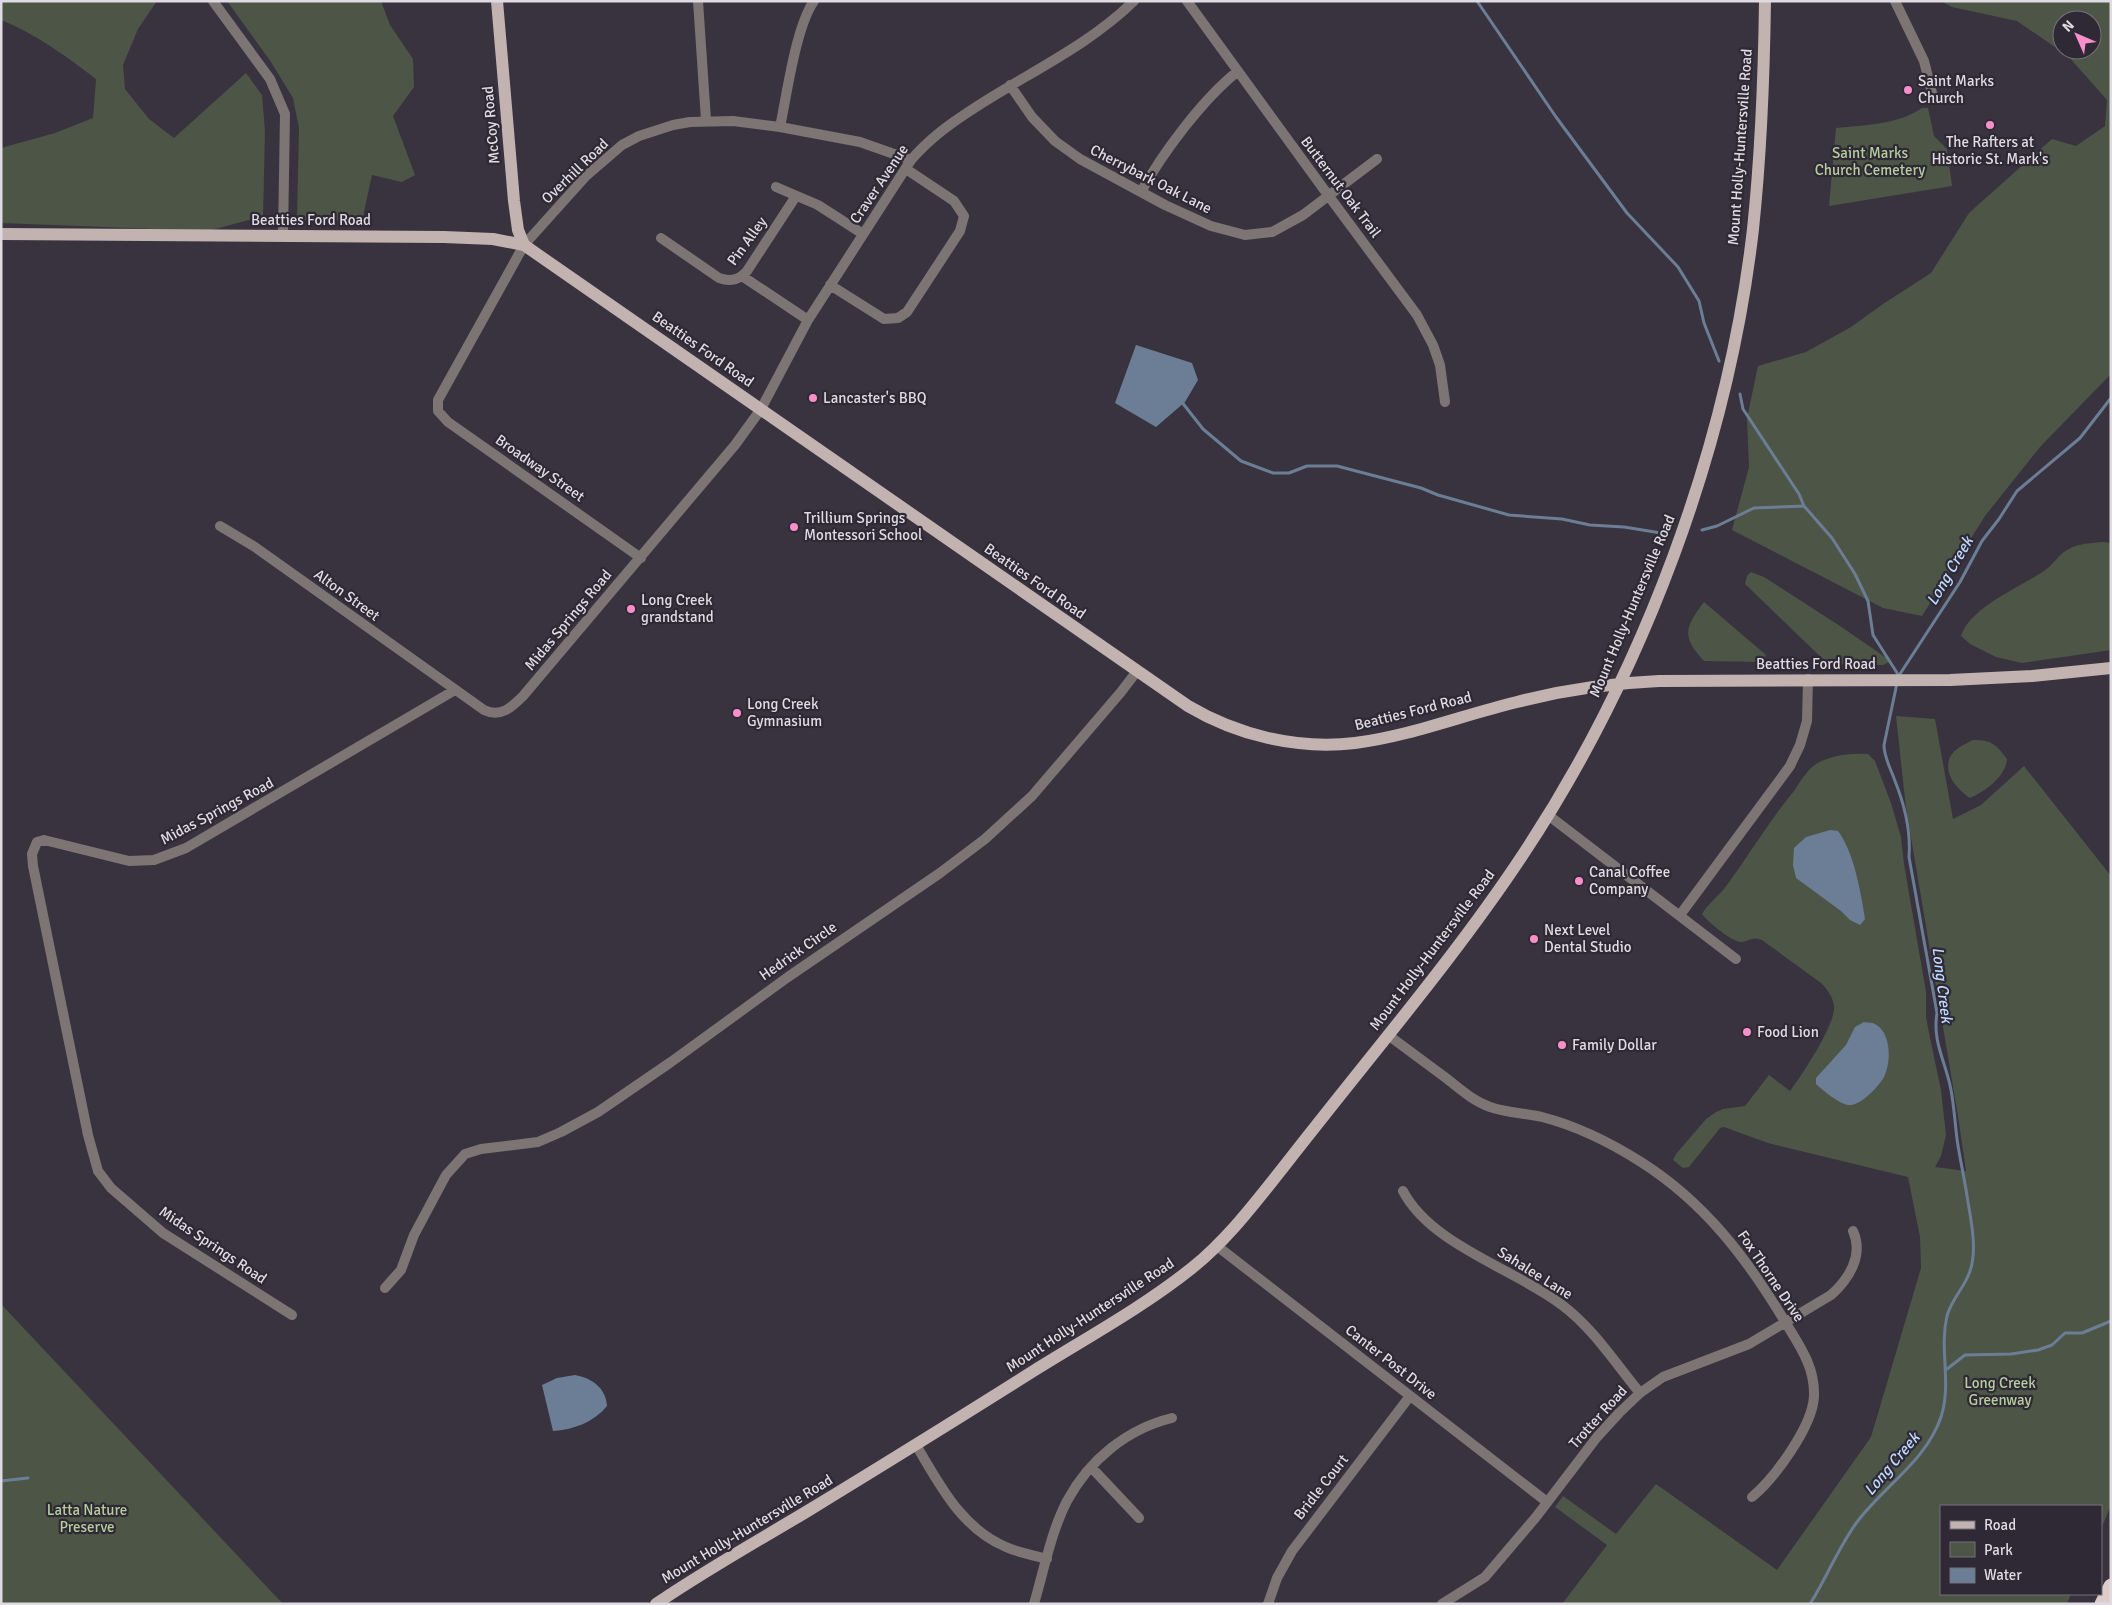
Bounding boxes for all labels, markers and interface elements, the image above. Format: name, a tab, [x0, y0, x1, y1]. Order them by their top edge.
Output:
north arrow	[2052, 10, 2102, 60]
text: N	[2059, 17, 2078, 36]
street label: Mount Holly-Huntersville Road	[1724, 48, 1756, 246]
place label: Saint Marks Church	[1918, 72, 1995, 107]
marker: Saint Marks Church	[1902, 84, 1914, 96]
street label: McCoy Road	[479, 85, 503, 165]
marker: The Rafters at Historic St. Mark's	[1984, 119, 1996, 131]
street label: Butternut Oak Trail	[1297, 133, 1385, 241]
place label: The Rafters at Historic St. Mark's	[1931, 133, 2049, 168]
street label: Overhill Road	[538, 135, 612, 207]
street label: Craver Avenue	[846, 141, 912, 227]
street label: Cherrybark Oak Lane	[1087, 141, 1215, 217]
park label: Saint Marks Church Cemetery	[1815, 144, 1925, 179]
street label: Beatties Ford Road	[251, 211, 371, 229]
street label: Pin Alley	[723, 213, 771, 269]
street label: Beatties Ford Road	[649, 307, 757, 391]
place label: Lancaster's BBQ	[823, 389, 927, 407]
marker: Lancaster's BBQ	[807, 392, 819, 404]
street label: Broadway Street	[492, 431, 588, 505]
place label: Trillium Springs Montessori School	[804, 509, 922, 544]
street label: Mount Holly-Huntersville Road	[1585, 512, 1679, 700]
marker: Trillium Springs Montessori School	[788, 521, 800, 533]
water label: Long Creek	[1922, 531, 1979, 609]
street label: Beatties Ford Road	[981, 539, 1089, 623]
street label: Alton Street	[311, 565, 383, 625]
street label: Midas Springs Road	[521, 566, 615, 674]
place label: Long Creek grandstand	[641, 591, 714, 626]
marker: Long Creek grandstand	[625, 603, 637, 615]
street label: Beatties Ford Road	[1756, 655, 1876, 673]
street label: Beatties Ford Road	[1353, 688, 1473, 734]
place label: Long Creek Gymnasium	[747, 695, 822, 730]
marker: Long Creek Gymnasium	[731, 707, 743, 719]
street label: Midas Springs Road	[157, 774, 277, 848]
place label: Canal Coffee Company	[1589, 863, 1670, 898]
street label: Mount Holly-Huntersville Road	[1366, 866, 1498, 1034]
marker: Canal Coffee Company	[1573, 875, 1585, 887]
street label: Hedrick Circle	[756, 918, 840, 984]
place label: Next Level Dental Studio	[1544, 921, 1632, 956]
marker: Next Level Dental Studio	[1528, 933, 1540, 945]
water label: Long Creek	[1927, 946, 1957, 1026]
place label: Food Lion	[1757, 1023, 1819, 1041]
marker: Food Lion	[1741, 1026, 1753, 1038]
place label: Family Dollar	[1572, 1036, 1657, 1054]
marker: Family Dollar	[1556, 1039, 1568, 1051]
street label: Midas Springs Road	[156, 1202, 270, 1288]
street label: Fox Thorne Drive	[1734, 1227, 1808, 1325]
street label: Sahalee Lane	[1494, 1243, 1576, 1303]
street label: Mount Holly-Huntersville Road	[1003, 1254, 1177, 1376]
street label: Canter Post Drive	[1342, 1321, 1440, 1403]
park label: Long Creek Greenway	[1964, 1374, 2036, 1409]
street label: Trotter Road	[1565, 1382, 1631, 1452]
water label: Long Creek	[1860, 1427, 1925, 1500]
street label: Bridle Court	[1290, 1451, 1352, 1523]
street label: Mount Holly-Huntersville Road	[658, 1471, 836, 1587]
park label: Latta Nature Preserve	[47, 1501, 127, 1536]
legend	[1940, 1505, 2102, 1595]
text: Road	[1984, 1516, 2016, 1534]
text: Park	[1984, 1541, 2013, 1559]
text: Water	[1984, 1566, 2022, 1584]

